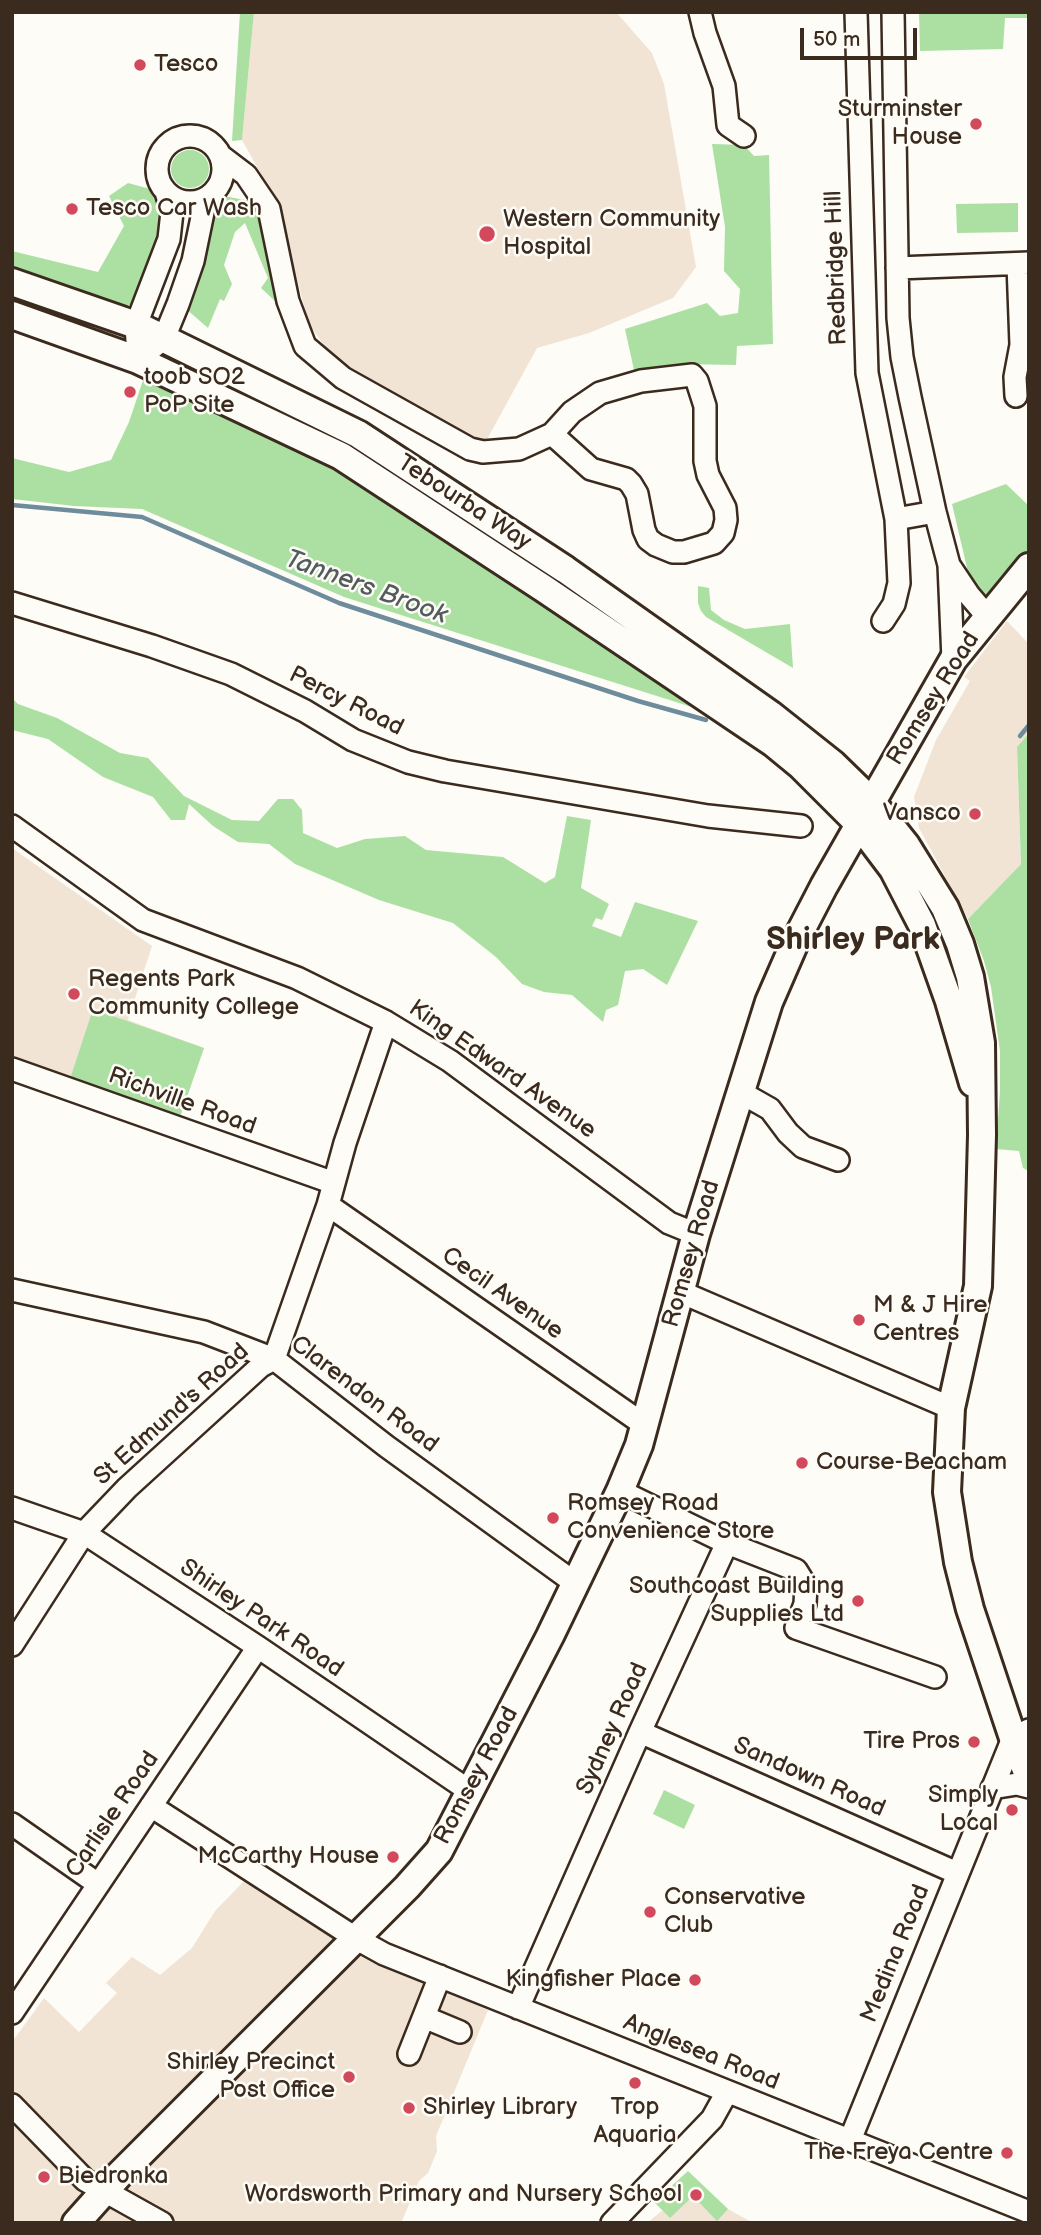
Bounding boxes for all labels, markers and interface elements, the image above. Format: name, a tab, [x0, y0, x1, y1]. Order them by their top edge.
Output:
scale bar	[803, 14, 920, 58]
text: 50 m	[813, 27, 860, 52]
place label: Tesco	[154, 51, 218, 79]
marker: Tesco	[132, 57, 148, 73]
place label: Sturminster House	[838, 96, 962, 152]
marker: Sturminster House	[968, 116, 984, 132]
street label: Redbridge Hill	[820, 190, 854, 346]
place label: Tesco Car Wash	[86, 195, 262, 223]
marker: Tesco Car Wash	[64, 201, 80, 217]
place label: Western Community Hospital	[503, 206, 720, 262]
marker: Western Community Hospital	[477, 224, 497, 244]
place label: toob SO2 PoP Site	[144, 364, 245, 420]
marker: toob SO2 PoP Site	[122, 384, 138, 400]
street label: Tebourba Way	[392, 449, 536, 557]
water label: Tanners Brook	[281, 544, 451, 632]
street label: Romsey Road	[882, 627, 986, 771]
street label: Percy Road	[284, 661, 408, 743]
place label: Vansco	[883, 800, 961, 828]
marker: Vansco	[967, 806, 983, 822]
district label: Shirley Park	[766, 922, 940, 960]
place label: Regents Park Community College	[88, 966, 299, 1022]
marker: Regents Park Community College	[66, 986, 82, 1002]
street label: King Edward Avenue	[403, 995, 601, 1145]
street label: Richville Road	[104, 1062, 260, 1142]
street label: Romsey Road	[657, 1177, 727, 1331]
street label: Cecil Avenue	[436, 1241, 568, 1347]
place label: M & J Hire Centres	[873, 1292, 988, 1348]
marker: M & J Hire Centres	[851, 1312, 867, 1328]
street label: Clarendon Road	[285, 1330, 443, 1460]
street label: St Edmund's Road	[89, 1338, 255, 1492]
place label: Course-Beacham	[816, 1449, 1007, 1477]
marker: Course-Beacham	[794, 1455, 810, 1471]
place label: Romsey Road Convenience Store	[567, 1490, 774, 1546]
marker: Romsey Road Convenience Store	[545, 1510, 561, 1526]
street label: Shirley Park Road	[174, 1554, 348, 1684]
place label: Southcoast Building Supplies Ltd	[629, 1573, 844, 1629]
marker: Southcoast Building Supplies Ltd	[850, 1593, 866, 1609]
street label: Sydney Road	[571, 1659, 655, 1799]
street label: Romsey Road	[429, 1702, 525, 1850]
place label: Tire Pros	[863, 1728, 960, 1756]
street label: Sandown Road	[729, 1732, 889, 1824]
marker: Tire Pros	[966, 1734, 982, 1750]
street label: Carlisle Road	[60, 1746, 166, 1884]
place label: Simply Local	[928, 1782, 998, 1838]
marker: Simply Local	[1004, 1802, 1020, 1818]
place label: McCarthy House	[198, 1843, 379, 1871]
marker: McCarthy House	[385, 1849, 401, 1865]
street label: Medina Road	[855, 1881, 937, 2027]
place label: Conservative Club	[664, 1884, 805, 1940]
marker: Conservative Club	[642, 1904, 658, 1920]
place label: Kingfisher Place	[505, 1966, 681, 1994]
marker: Kingfisher Place	[687, 1972, 703, 1988]
street label: Anglesea Road	[619, 2009, 783, 2097]
place label: Shirley Precinct Post Office	[167, 2049, 335, 2105]
marker: Shirley Precinct Post Office	[341, 2069, 357, 2085]
marker: Trop Aquaria	[627, 2075, 643, 2091]
place label: Shirley Library	[423, 2094, 577, 2122]
place label: Trop Aquaria	[593, 2094, 677, 2150]
marker: Shirley Library	[401, 2100, 417, 2116]
place label: The Freya Centre	[804, 2139, 993, 2167]
marker: The Freya Centre	[999, 2145, 1015, 2161]
place label: Biedronka	[58, 2163, 168, 2191]
marker: Biedronka	[36, 2169, 52, 2185]
place label: Wordsworth Primary and Nursery School	[245, 2181, 682, 2209]
marker: Wordsworth Primary and Nursery School	[688, 2187, 704, 2203]

